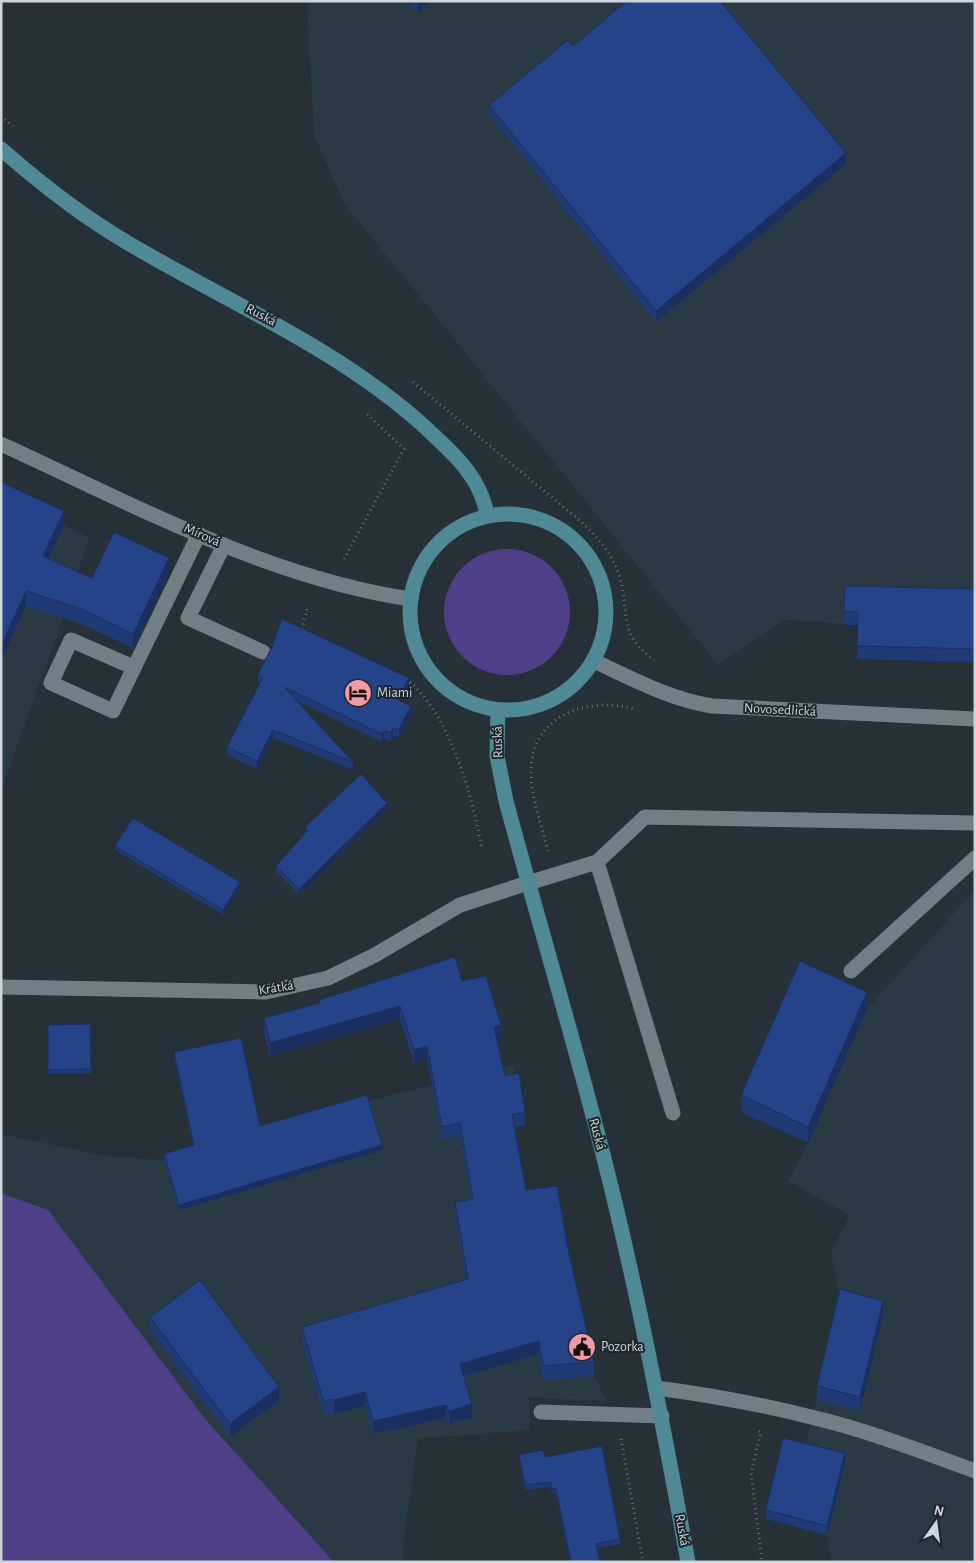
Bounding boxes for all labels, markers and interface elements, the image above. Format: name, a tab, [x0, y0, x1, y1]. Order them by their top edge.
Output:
street label: Ruská	[243, 301, 279, 329]
street label: Mírová	[182, 521, 223, 549]
hotel icon: Miami	[343, 678, 373, 708]
place label: Miami	[377, 686, 412, 700]
street label: Novosedlická	[744, 701, 817, 719]
street label: Ruská	[490, 725, 506, 758]
street label: Krátká	[257, 978, 295, 998]
street label: Ruská	[586, 1117, 608, 1152]
public building icon: Pozorka	[567, 1332, 597, 1362]
place label: Pozorka	[601, 1340, 644, 1354]
north arrow	[911, 1498, 961, 1548]
text: N	[932, 1503, 945, 1519]
street label: Ruská	[672, 1513, 692, 1548]

